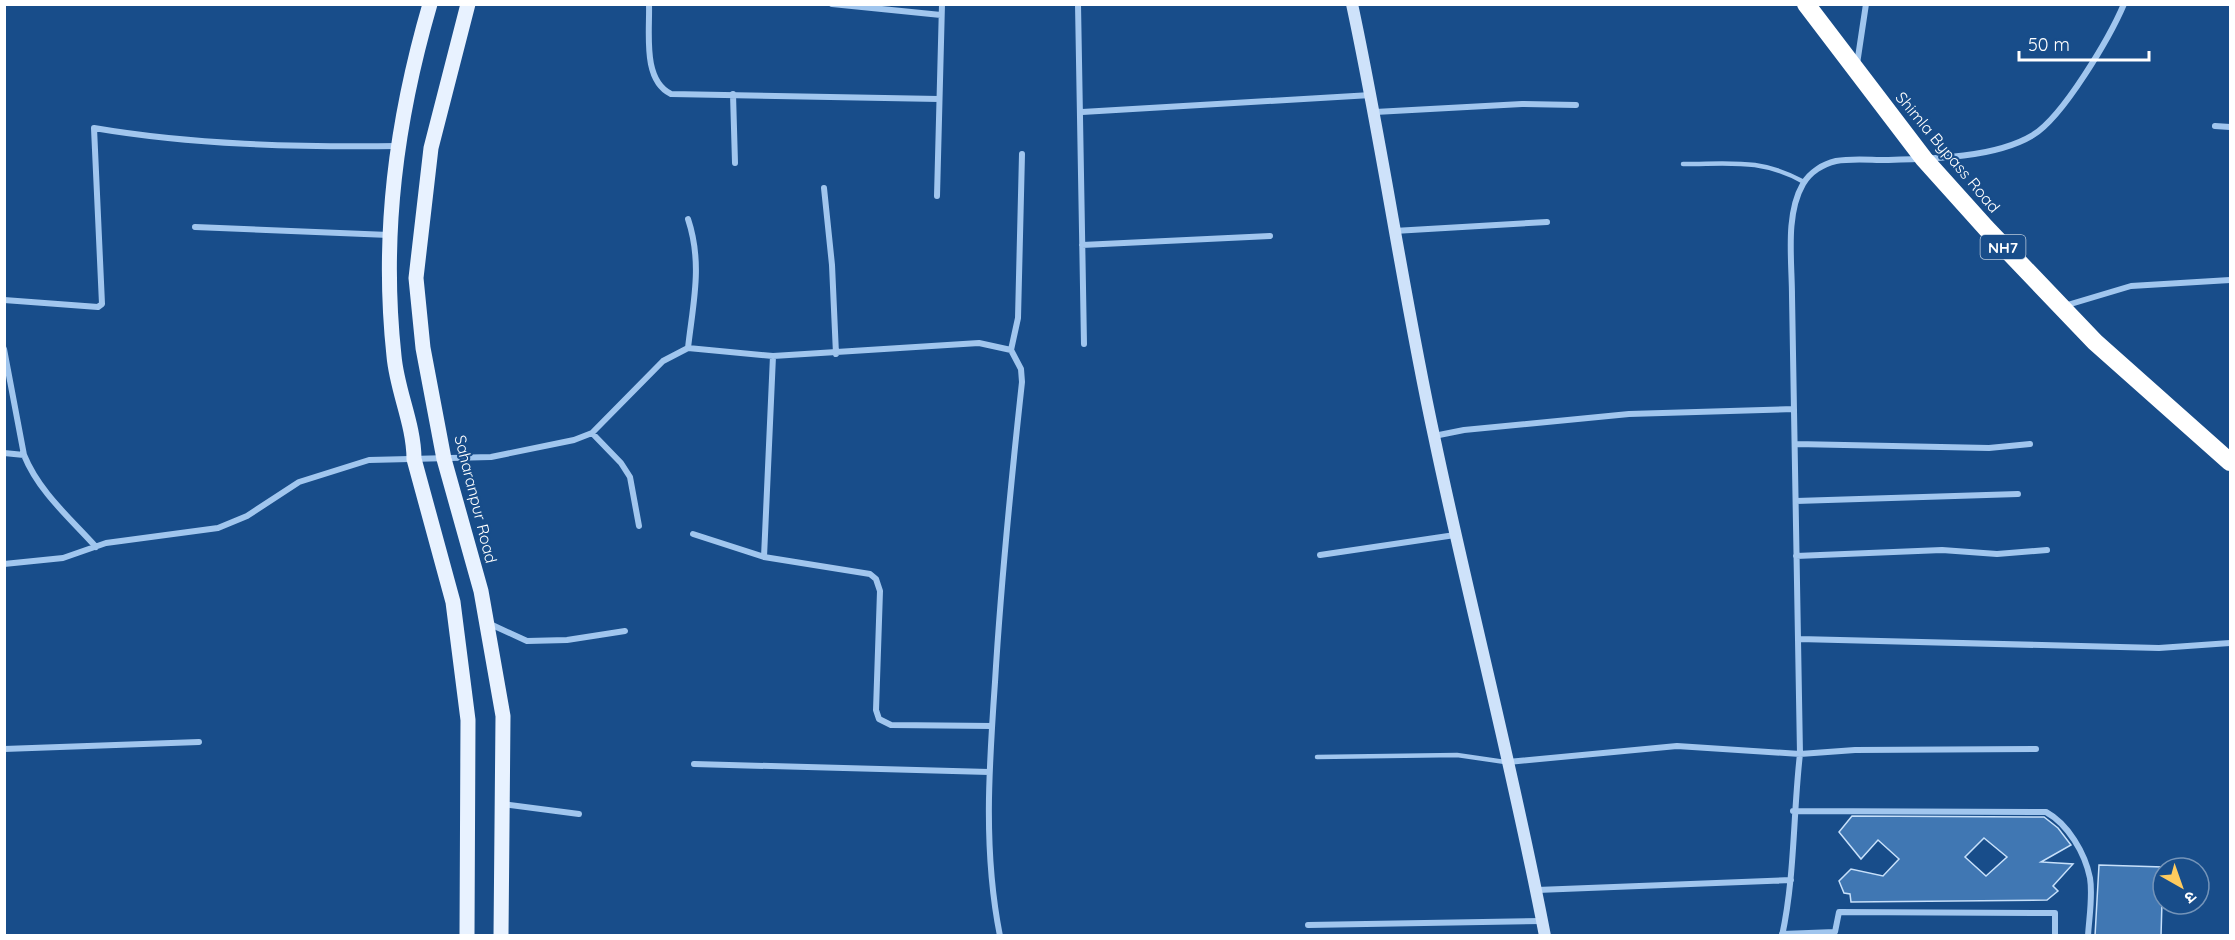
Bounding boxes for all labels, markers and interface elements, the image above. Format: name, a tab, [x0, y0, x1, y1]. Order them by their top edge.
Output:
scale bar	[2019, 24, 2150, 62]
text: 50 m	[2028, 33, 2070, 56]
street label: Shimla Bypass Road	[1892, 87, 2004, 217]
road number: NH7	[1980, 235, 2026, 259]
street label: Saharanpur Road	[450, 433, 502, 565]
north arrow	[2151, 856, 2211, 916]
text: उ	[2180, 887, 2201, 909]

